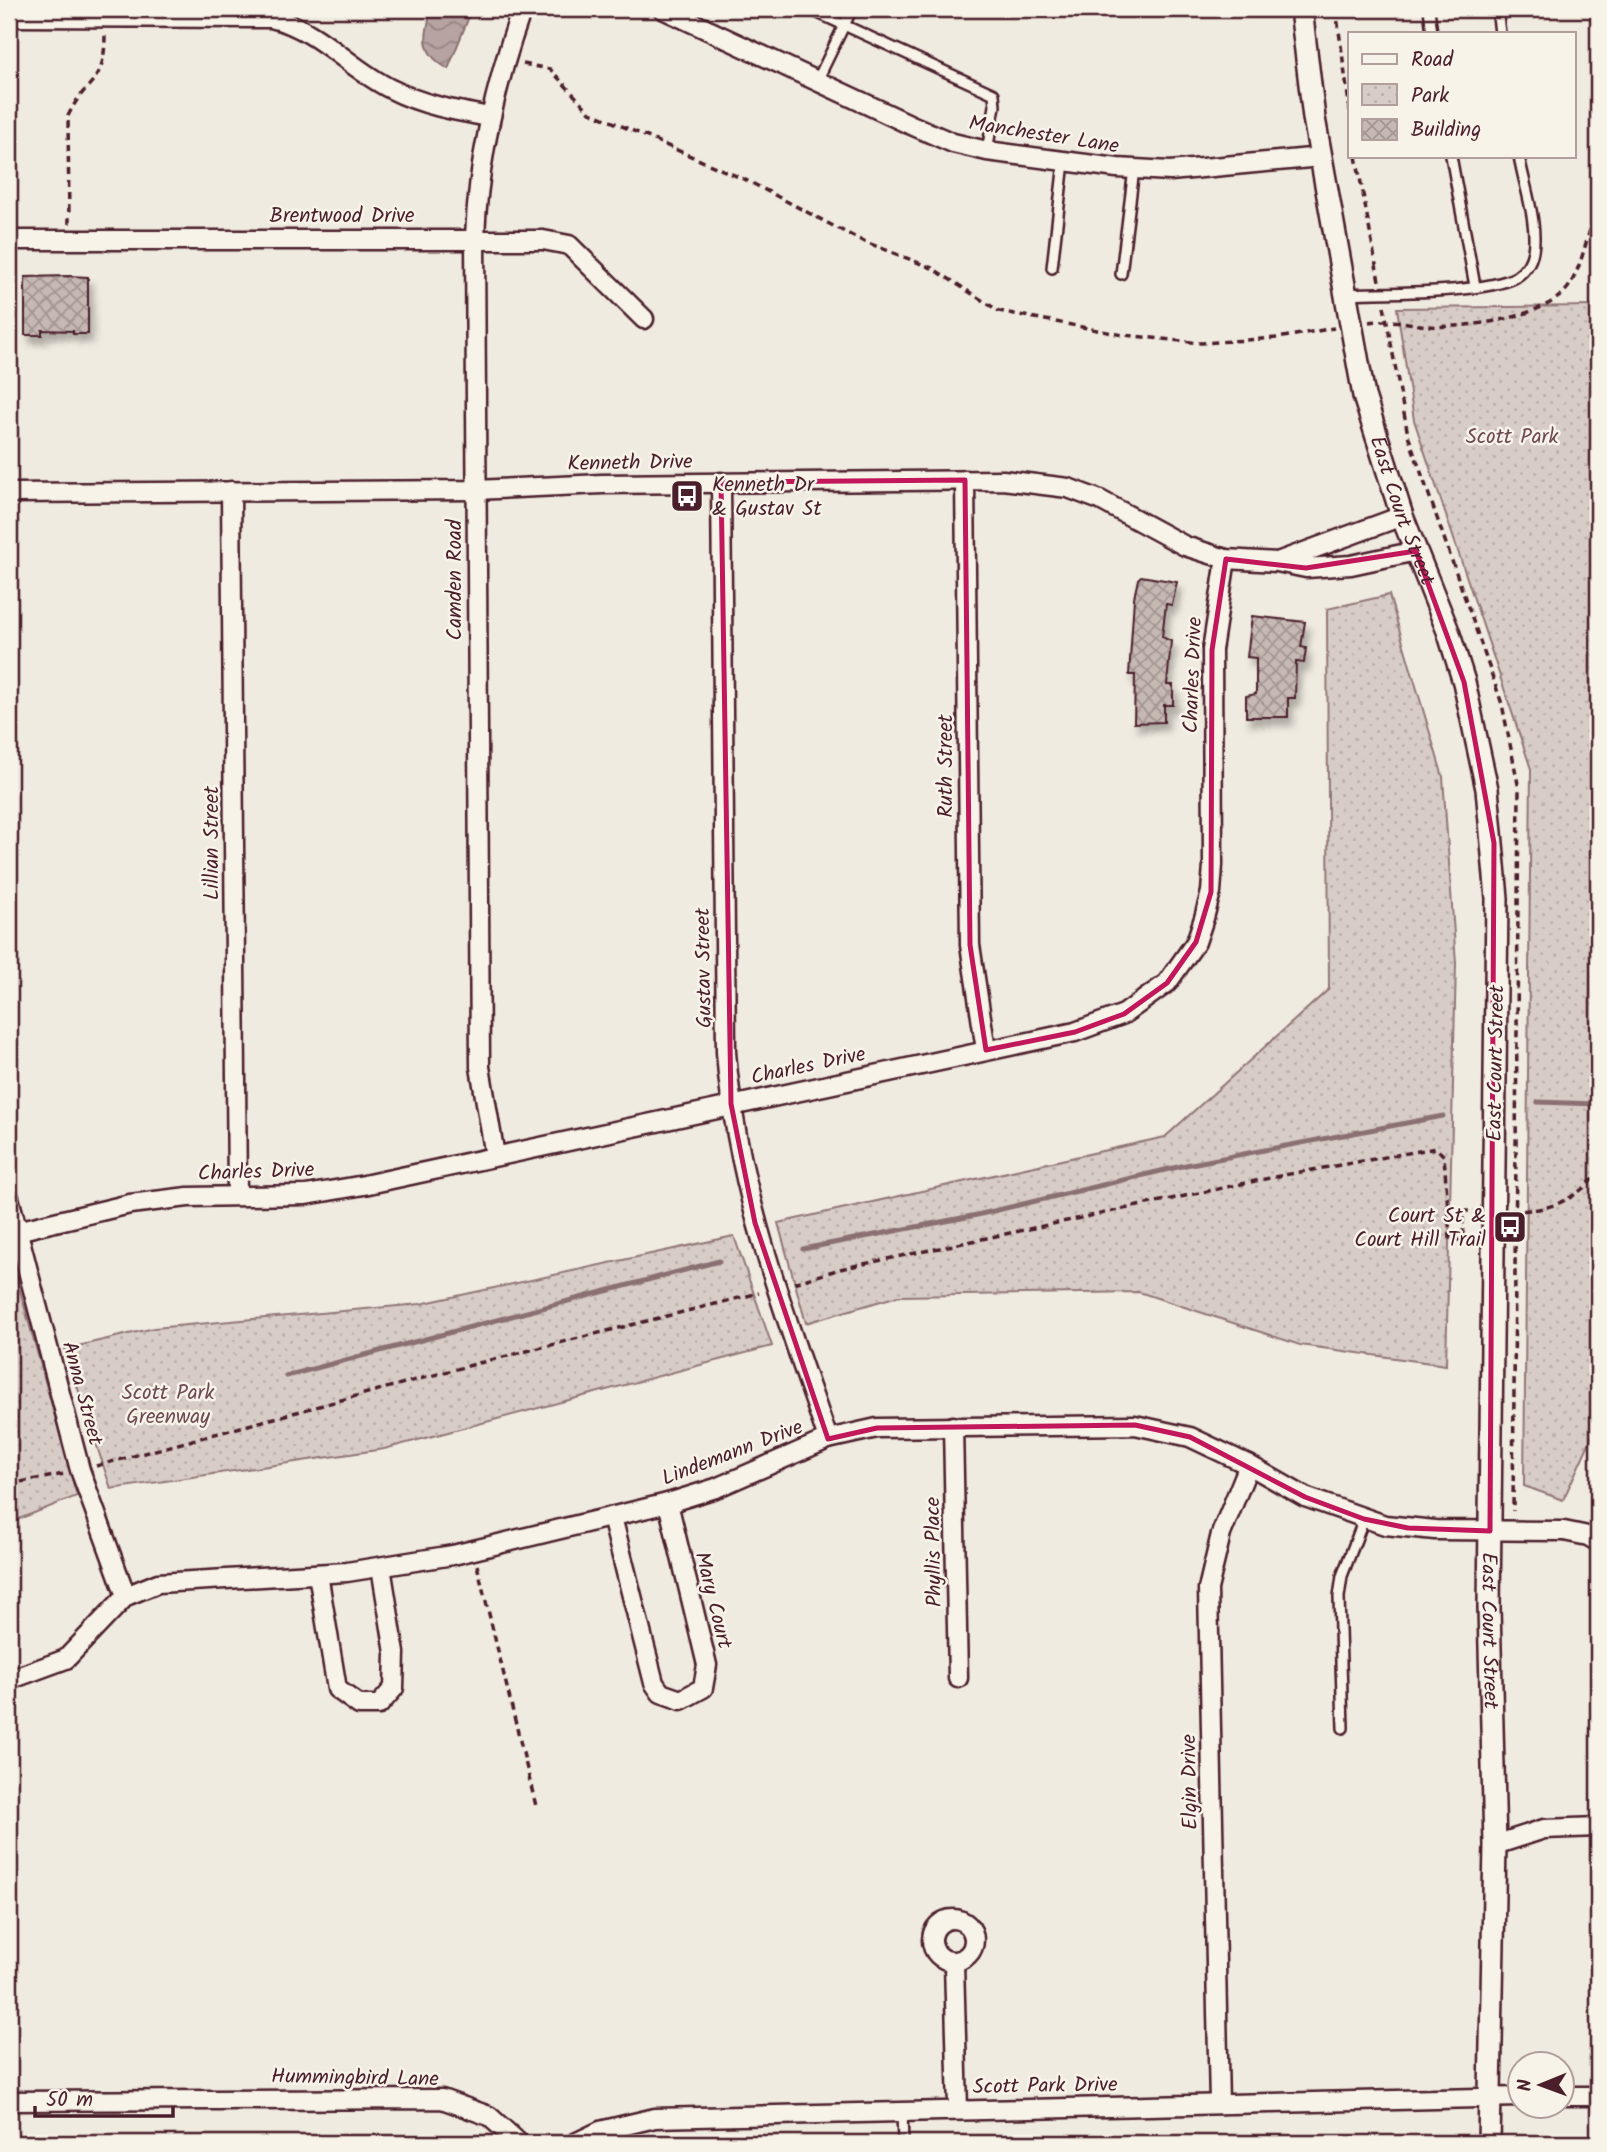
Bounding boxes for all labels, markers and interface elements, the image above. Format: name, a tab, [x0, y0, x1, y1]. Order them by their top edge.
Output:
legend	[1348, 32, 1576, 158]
text: Road	[1411, 44, 1454, 77]
text: Park	[1411, 80, 1449, 113]
street label: Manchester Lane	[966, 107, 1122, 164]
text: Building	[1411, 114, 1481, 147]
street label: Brentwood Drive	[270, 200, 415, 233]
park label: Scott Park	[1466, 421, 1559, 454]
street label: East Court Street	[1360, 432, 1443, 591]
street label: Kenneth Drive	[567, 446, 694, 481]
place label: Kenneth Dr & Gustav St	[712, 469, 822, 526]
bus stop icon: Kenneth Dr & Gustav St	[668, 477, 706, 515]
street label: Camden Road	[439, 519, 472, 640]
street label: Charles Drive	[1175, 616, 1212, 734]
street label: Ruth Street	[930, 713, 963, 818]
street label: Lillian Street	[196, 785, 229, 900]
street label: Gustav Street	[687, 907, 722, 1028]
street label: East Court Street	[1479, 984, 1514, 1142]
street label: Charles Drive	[748, 1038, 869, 1095]
street label: Charles Drive	[197, 1154, 315, 1191]
place label: Court St & Court Hill Trail	[1354, 1200, 1486, 1257]
bus stop icon: Court St & Court Hill Trail	[1491, 1208, 1529, 1246]
street label: Anna Street	[52, 1338, 112, 1450]
park label: Scott Park Greenway	[122, 1377, 215, 1434]
street label: Lindemann Drive	[657, 1411, 808, 1495]
street label: Phyllis Place	[917, 1496, 952, 1607]
street label: Mary Court	[685, 1548, 741, 1653]
street label: East Court Street	[1471, 1552, 1507, 1710]
street label: Elgin Drive	[1173, 1733, 1208, 1830]
north arrow	[1506, 2050, 1576, 2120]
street label: Hummingbird Lane	[271, 2061, 440, 2096]
street label: Scott Park Drive	[972, 2069, 1118, 2104]
scale bar	[35, 2075, 173, 2119]
text: N	[1511, 2079, 1541, 2092]
text: 50 m	[46, 2084, 93, 2117]

